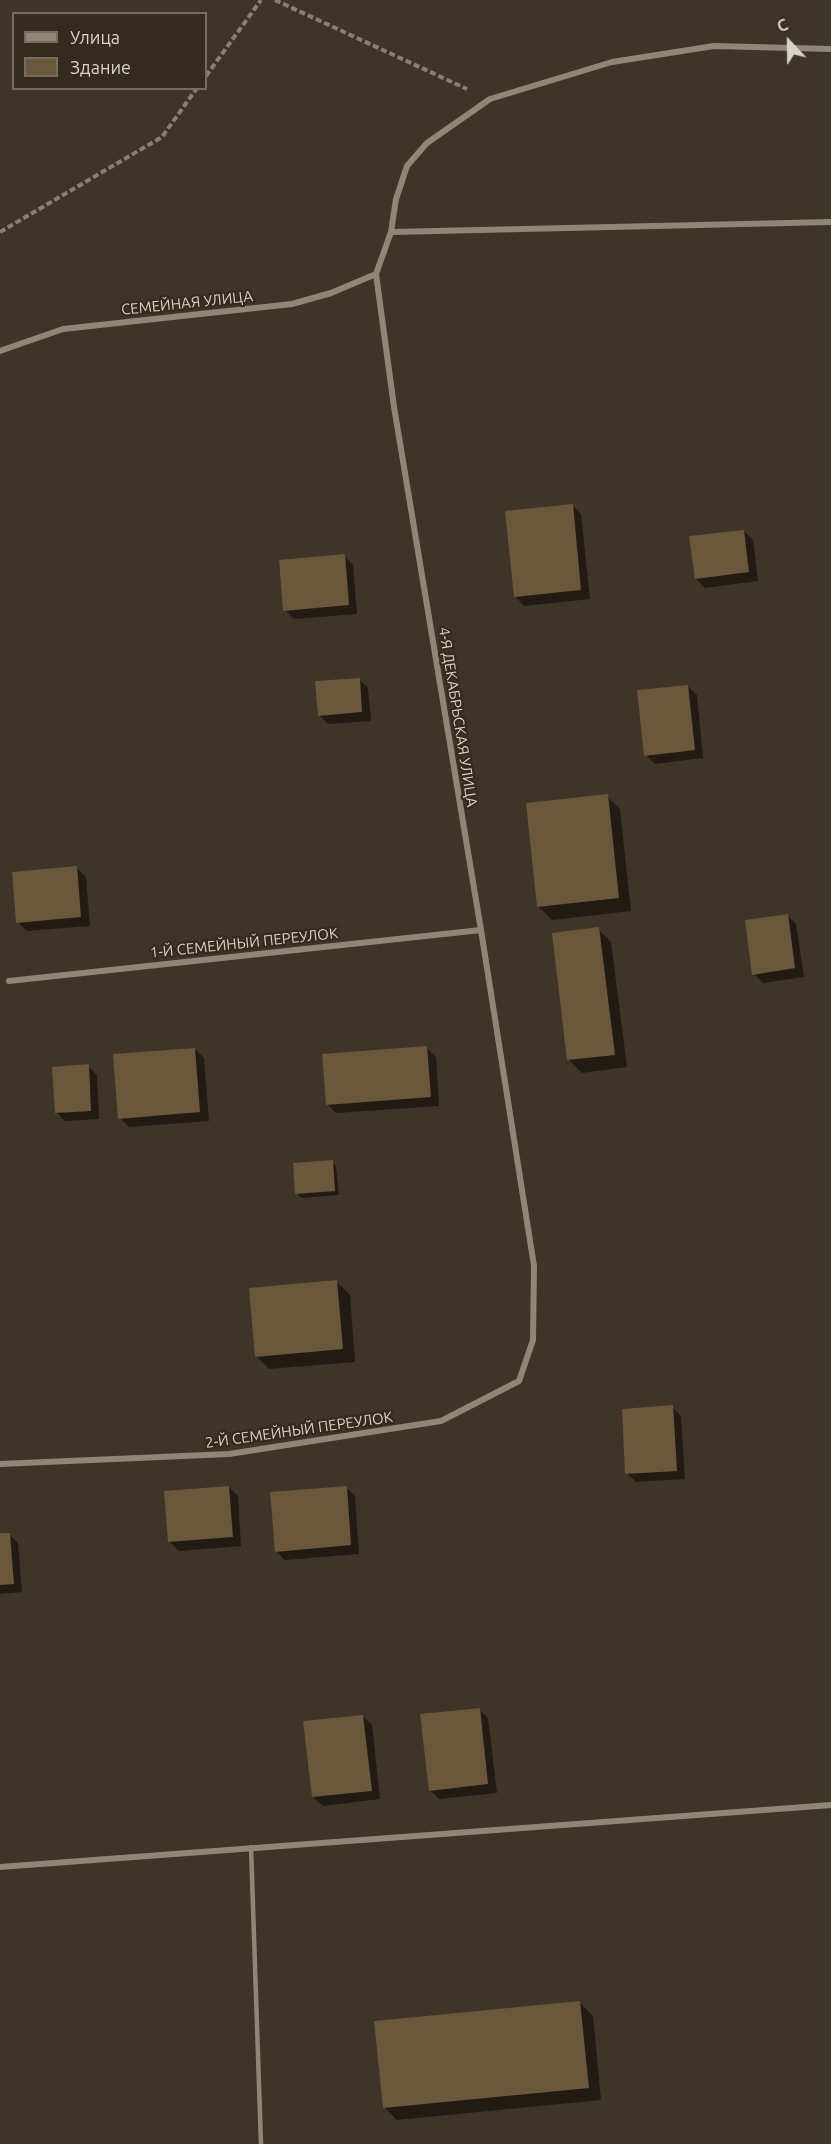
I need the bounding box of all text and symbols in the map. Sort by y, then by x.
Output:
legend [12,12,207,90]
north arrow [759,12,819,72]
text: С [774,15,790,36]
text: Улица [70,27,120,47]
text: Здание [70,57,131,77]
street label: СЕМЕЙНАЯ УЛИЦА [120,287,254,319]
street label: 4-Я ДЕКАБРЬСКАЯ УЛИЦА [435,626,481,808]
street label: 1-Й СЕМЕЙНЫЙ ПЕРЕУЛОК [149,924,339,962]
street label: 2-Й СЕМЕЙНЫЙ ПЕРЕУЛОК [204,1408,394,1452]

